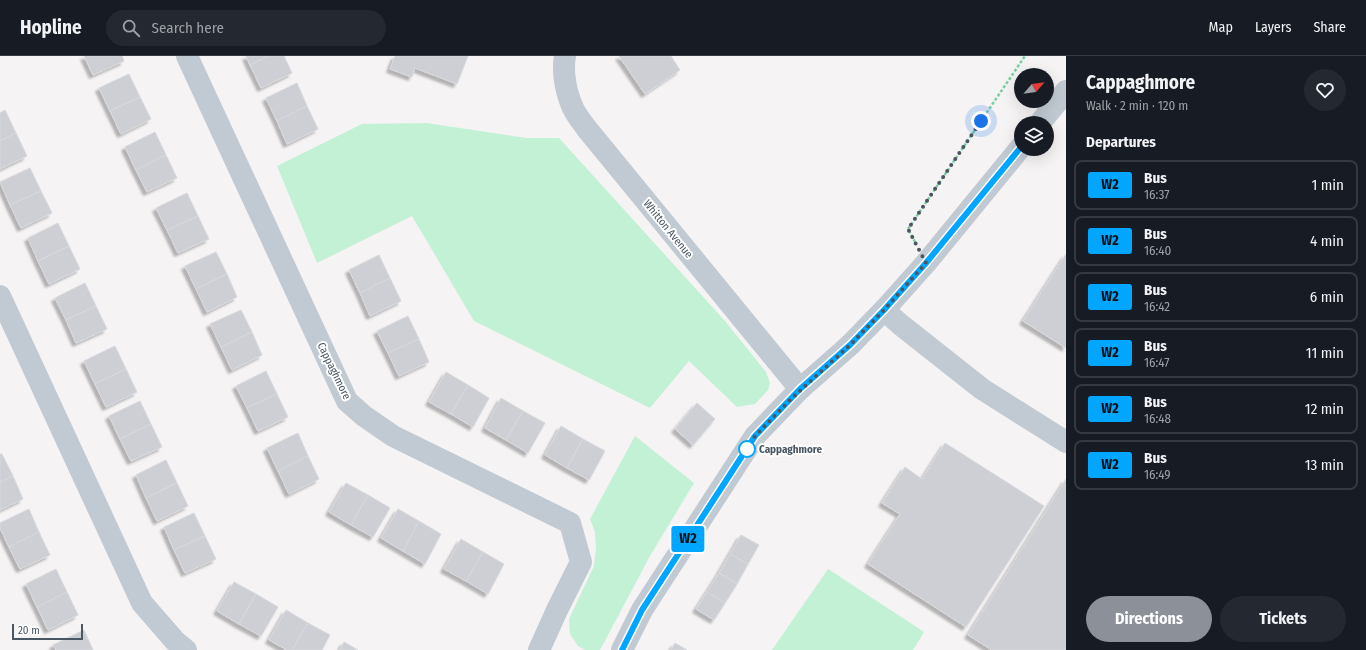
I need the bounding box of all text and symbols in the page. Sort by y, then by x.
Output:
search box [106,10,386,46]
text: Hopline [20,16,82,39]
icon: search [120,17,142,39]
text: Search here [152,19,224,37]
text: Map [1209,19,1233,36]
text: Layers [1255,19,1291,36]
text: Share [1313,19,1346,36]
north arrow [1014,68,1054,108]
map controls [1014,68,1054,156]
button: heart [1304,69,1346,111]
text: Cappaghmore [1086,71,1195,94]
text: Walk · 2 min · 120 m [1086,98,1188,113]
your location [971,111,991,131]
button: layers [1014,116,1054,156]
text: Departures [1086,133,1156,151]
text: Bus [1144,169,1167,187]
text: W2 [1101,176,1119,193]
text: 1 min [1311,176,1344,194]
text: 16:37 [1144,187,1169,202]
street label: Whitton Avenue [641,197,695,261]
text: Bus [1144,225,1167,243]
text: W2 [1101,232,1119,249]
text: 4 min [1310,232,1344,250]
text: 16:40 [1144,243,1171,258]
text: Bus [1144,281,1167,299]
text: W2 [1101,288,1119,305]
text: 6 min [1310,288,1344,306]
text: 16:42 [1144,299,1170,314]
text: Bus [1144,337,1167,355]
street label: Cappaghmore [315,340,353,402]
text: W2 [1101,344,1119,361]
text: 11 min [1306,344,1344,362]
text: 16:47 [1144,355,1170,370]
text: Bus [1144,393,1167,411]
text: W2 [1101,400,1119,417]
text: 12 min [1305,400,1344,418]
text: 16:48 [1144,411,1171,426]
marker: Cappaghmore [738,440,756,458]
place label: Cappaghmore [759,443,823,456]
text: Bus [1144,449,1167,467]
text: W2 [1101,456,1119,473]
text: 13 min [1305,456,1344,474]
text: 16:49 [1144,467,1171,482]
line badge: W2 [670,526,706,552]
text: W2 [679,530,697,547]
button: Directions [1086,596,1212,642]
button: Tickets [1220,596,1346,642]
scale bar [12,622,83,641]
text: 20 m [18,624,40,637]

